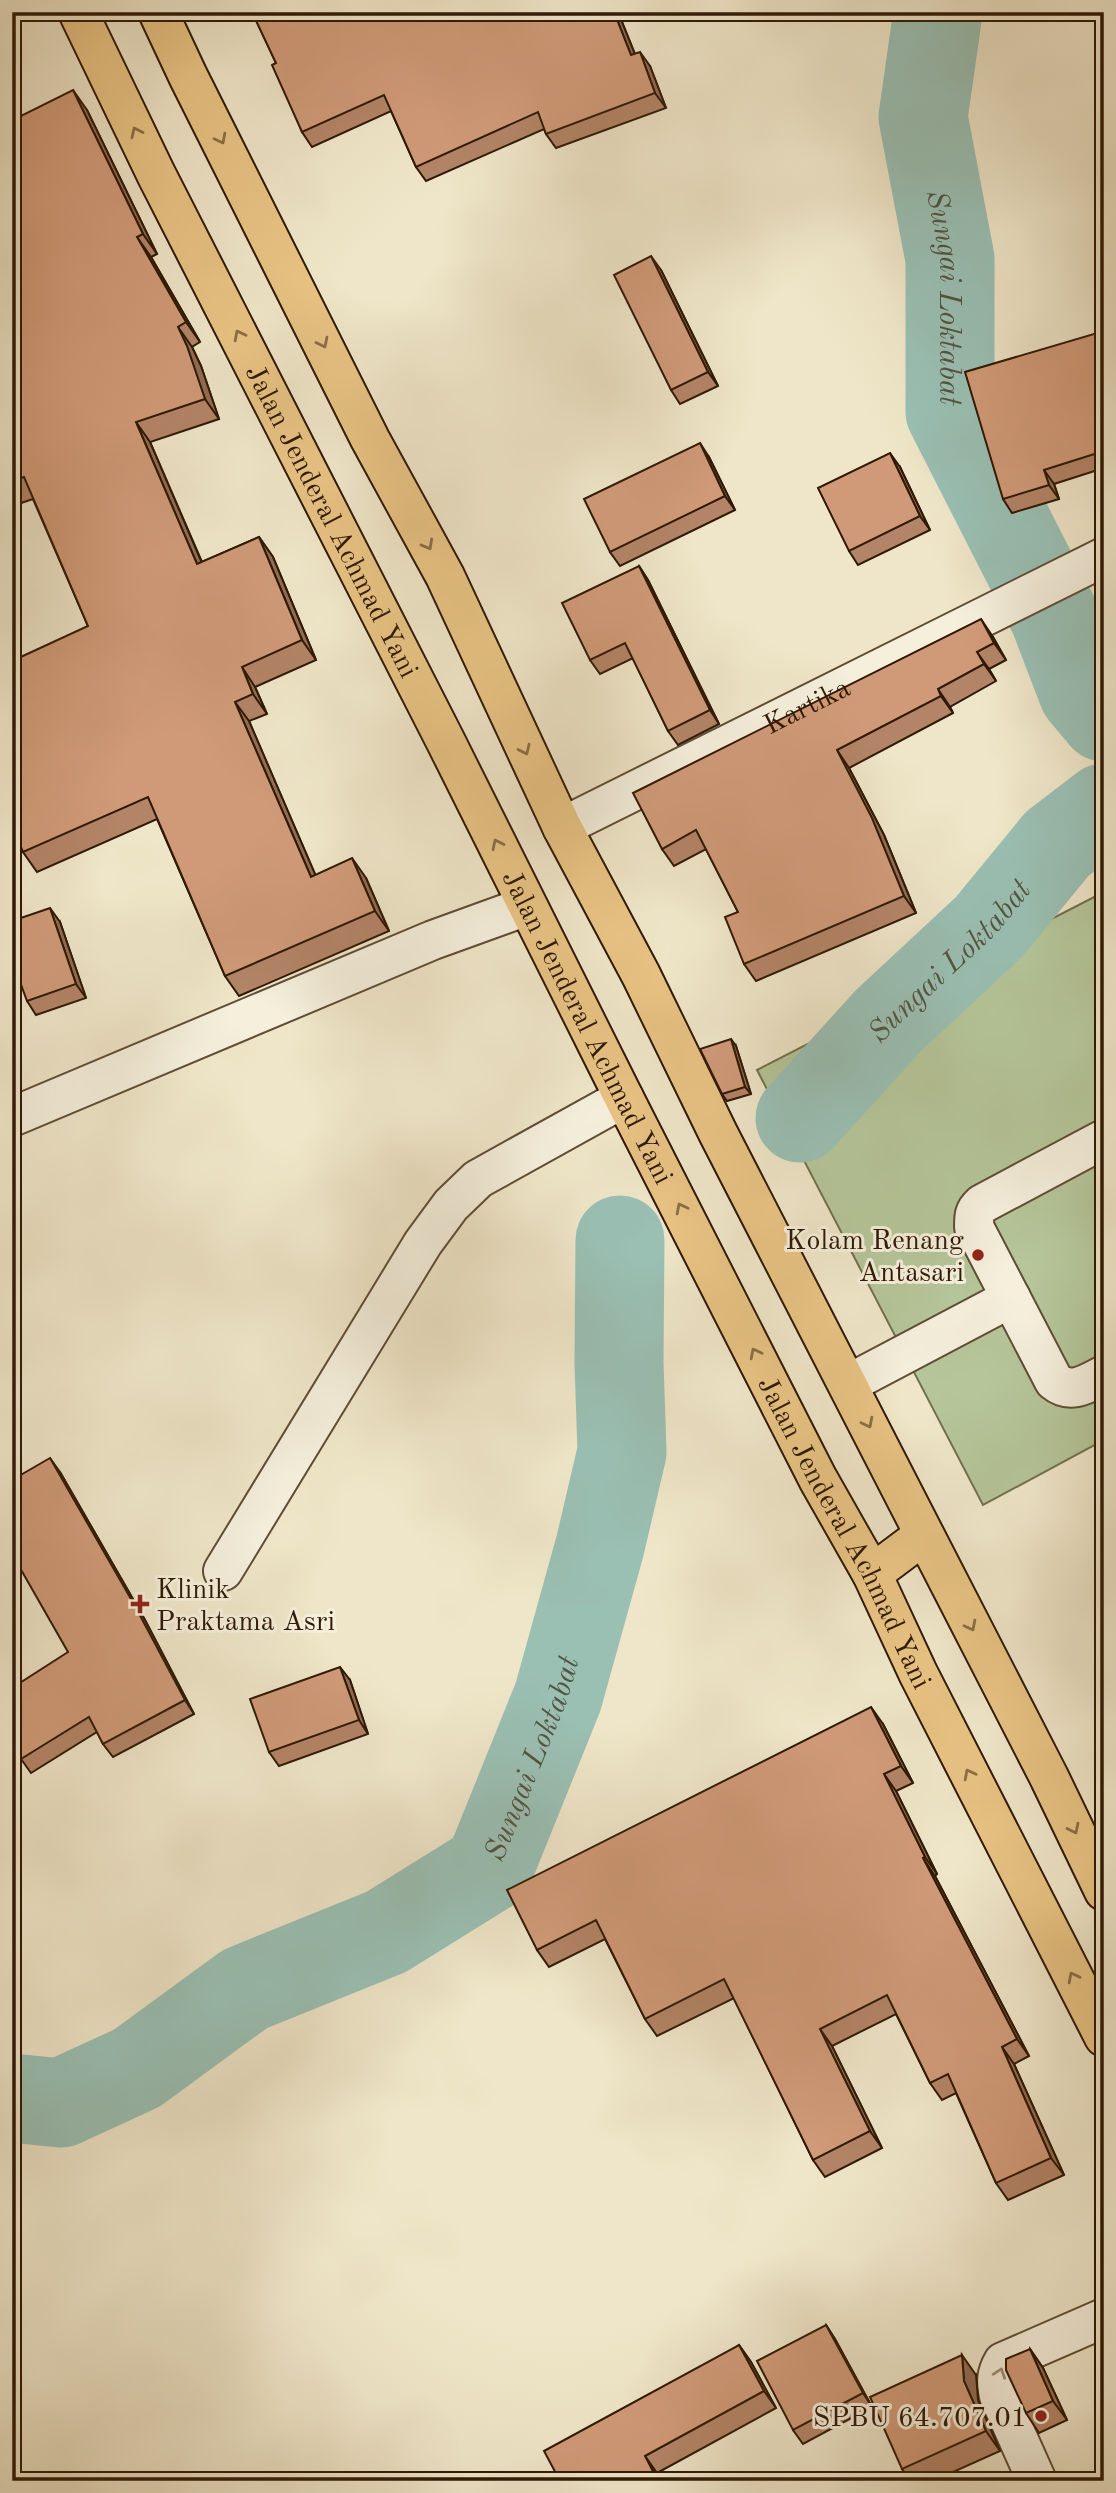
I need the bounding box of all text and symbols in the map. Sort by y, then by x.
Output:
one-way arrow [130,127,144,139]
one-way arrow [212,132,226,145]
water label: Sungai Loktabat [920,188,963,406]
one-way arrow [233,330,247,342]
one-way arrow [314,336,328,348]
street label: Jalan Jenderal Achmad Yani [239,361,422,683]
one-way arrow [419,537,433,550]
street label: Kartika [760,675,855,741]
one-way arrow [517,743,531,755]
one-way arrow [491,839,505,851]
street label: Jalan Jenderal Achmad Yani [496,867,676,1190]
water label: Sungai Loktabat [863,875,1038,1049]
one-way arrow [675,1203,689,1215]
place label: Kolam Renang Antasari [785,1228,964,1288]
marker: Kolam Renang Antasari [970,1247,986,1263]
one-way arrow [749,1348,763,1360]
street label: Jalan Jenderal Achmad Yani [751,1373,935,1694]
one-way arrow [859,1416,873,1428]
place label: Klinik Praktama Asri [156,1577,335,1637]
marker: Klinik Praktama Asri [130,1594,150,1614]
one-way arrow [963,1619,976,1631]
water label: Sungai Loktabat [481,1653,586,1865]
one-way arrow [964,1769,978,1781]
one-way arrow [1066,1822,1080,1834]
one-way arrow [1067,1971,1081,1984]
one-way arrow [992,2367,1006,2379]
place label: SPBU 64.707.01 [813,2405,1027,2433]
marker: SPBU 64.707.01 [1033,2408,1049,2424]

